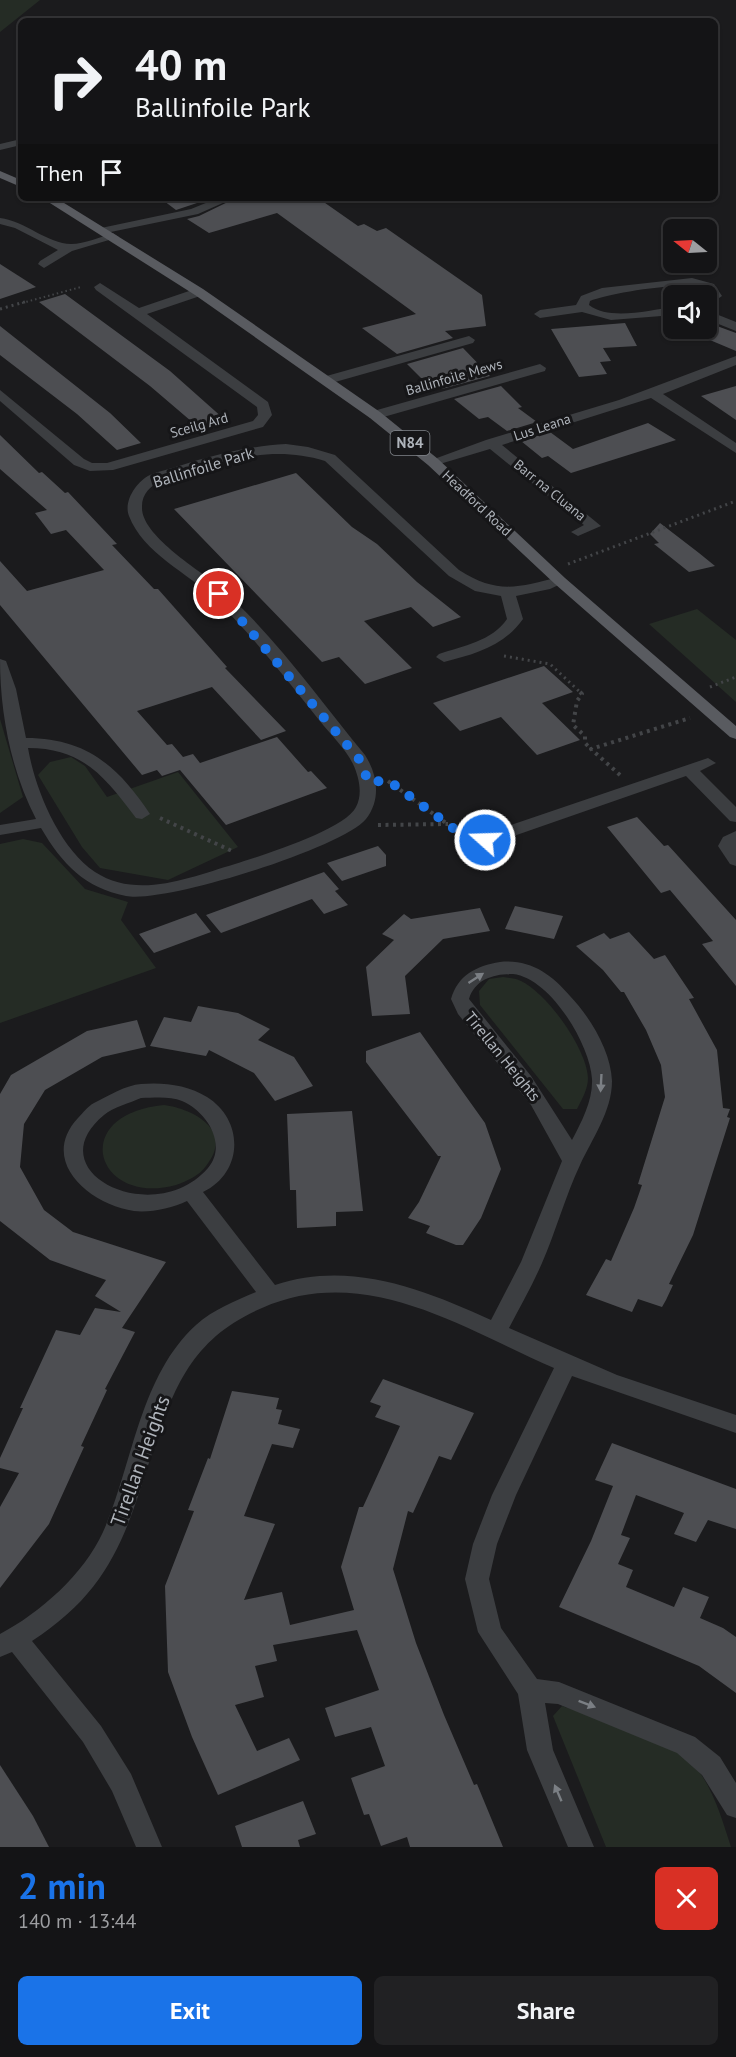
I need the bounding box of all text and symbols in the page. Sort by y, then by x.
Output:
text: 40 m [135,37,227,92]
icon: right [36,42,114,120]
text: Ballinfoile Park [135,90,310,124]
icon: arrive [95,156,128,189]
text: Then [36,159,83,187]
north arrow [663,219,717,273]
map controls [663,219,717,339]
button: sound [663,285,717,339]
street label: Ballinfoile Mews [404,355,504,399]
street label: Sceilg Ard [168,408,230,442]
street label: Lus Leana [511,409,573,445]
road number: N84 [390,431,430,455]
street label: Ballinfoile Park [150,442,256,492]
street label: Barr na Cluana [510,455,590,525]
street label: Headford Road [439,466,515,540]
pin [193,568,244,619]
icon: arrive [202,577,235,610]
position arrow [453,808,517,872]
one-way arrow [467,972,484,983]
street label: Tirellan Heights [461,1007,545,1105]
one-way arrow [596,1074,605,1093]
street label: Tirellan Heights [104,1392,176,1530]
one-way arrow [578,1699,596,1709]
one-way arrow [553,1784,562,1802]
text: 2 min [18,1862,106,1909]
button: close [655,1867,718,1930]
text: 140 m · 13:44 [18,1908,136,1934]
button: Exit [18,1976,362,2045]
button: Share [374,1976,718,2045]

